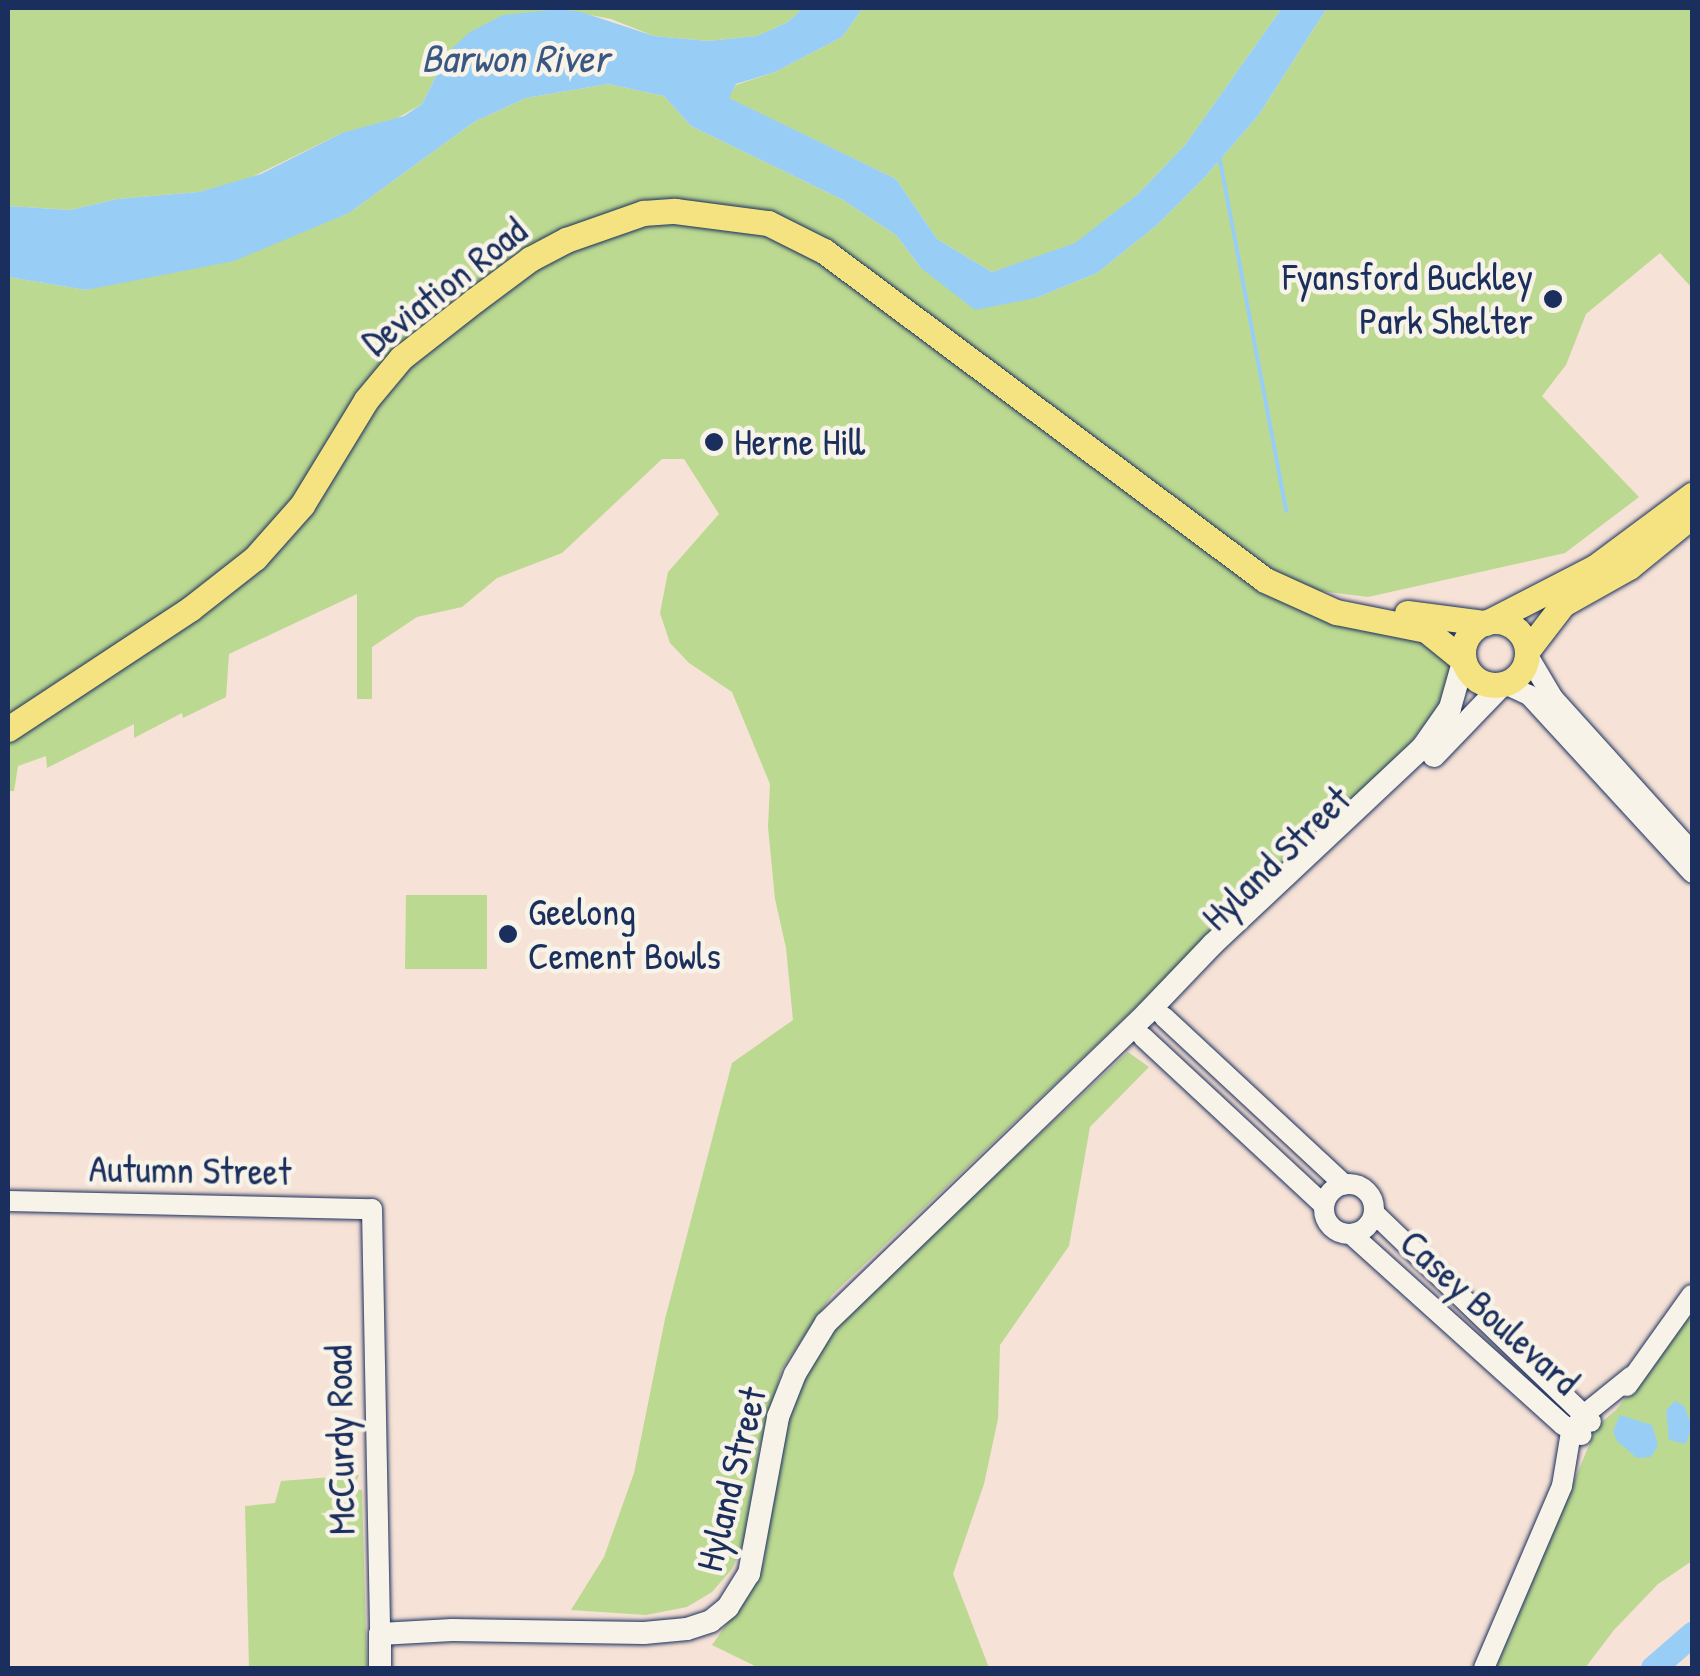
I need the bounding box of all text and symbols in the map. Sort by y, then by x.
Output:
water label: Barwon River [421,33,609,81]
street label: Deviation Road [352,207,536,365]
place label: Fyansford Buckley Park Shelter [1283,254,1533,343]
marker: Fyansford Buckley Park Shelter [1542,288,1564,310]
place label: Herne Hill [734,419,865,465]
marker: Herne Hill [703,431,725,453]
street label: Hyland Street [1193,776,1359,940]
place label: Geelong Cement Bowls [528,889,721,978]
marker: Geelong Cement Bowls [497,923,519,945]
street label: Autumn Street [88,1145,292,1195]
street label: Casey Boulevard [1391,1220,1589,1404]
street label: McCurdy Road [316,1345,364,1535]
street label: Hyland Street [686,1382,776,1576]

